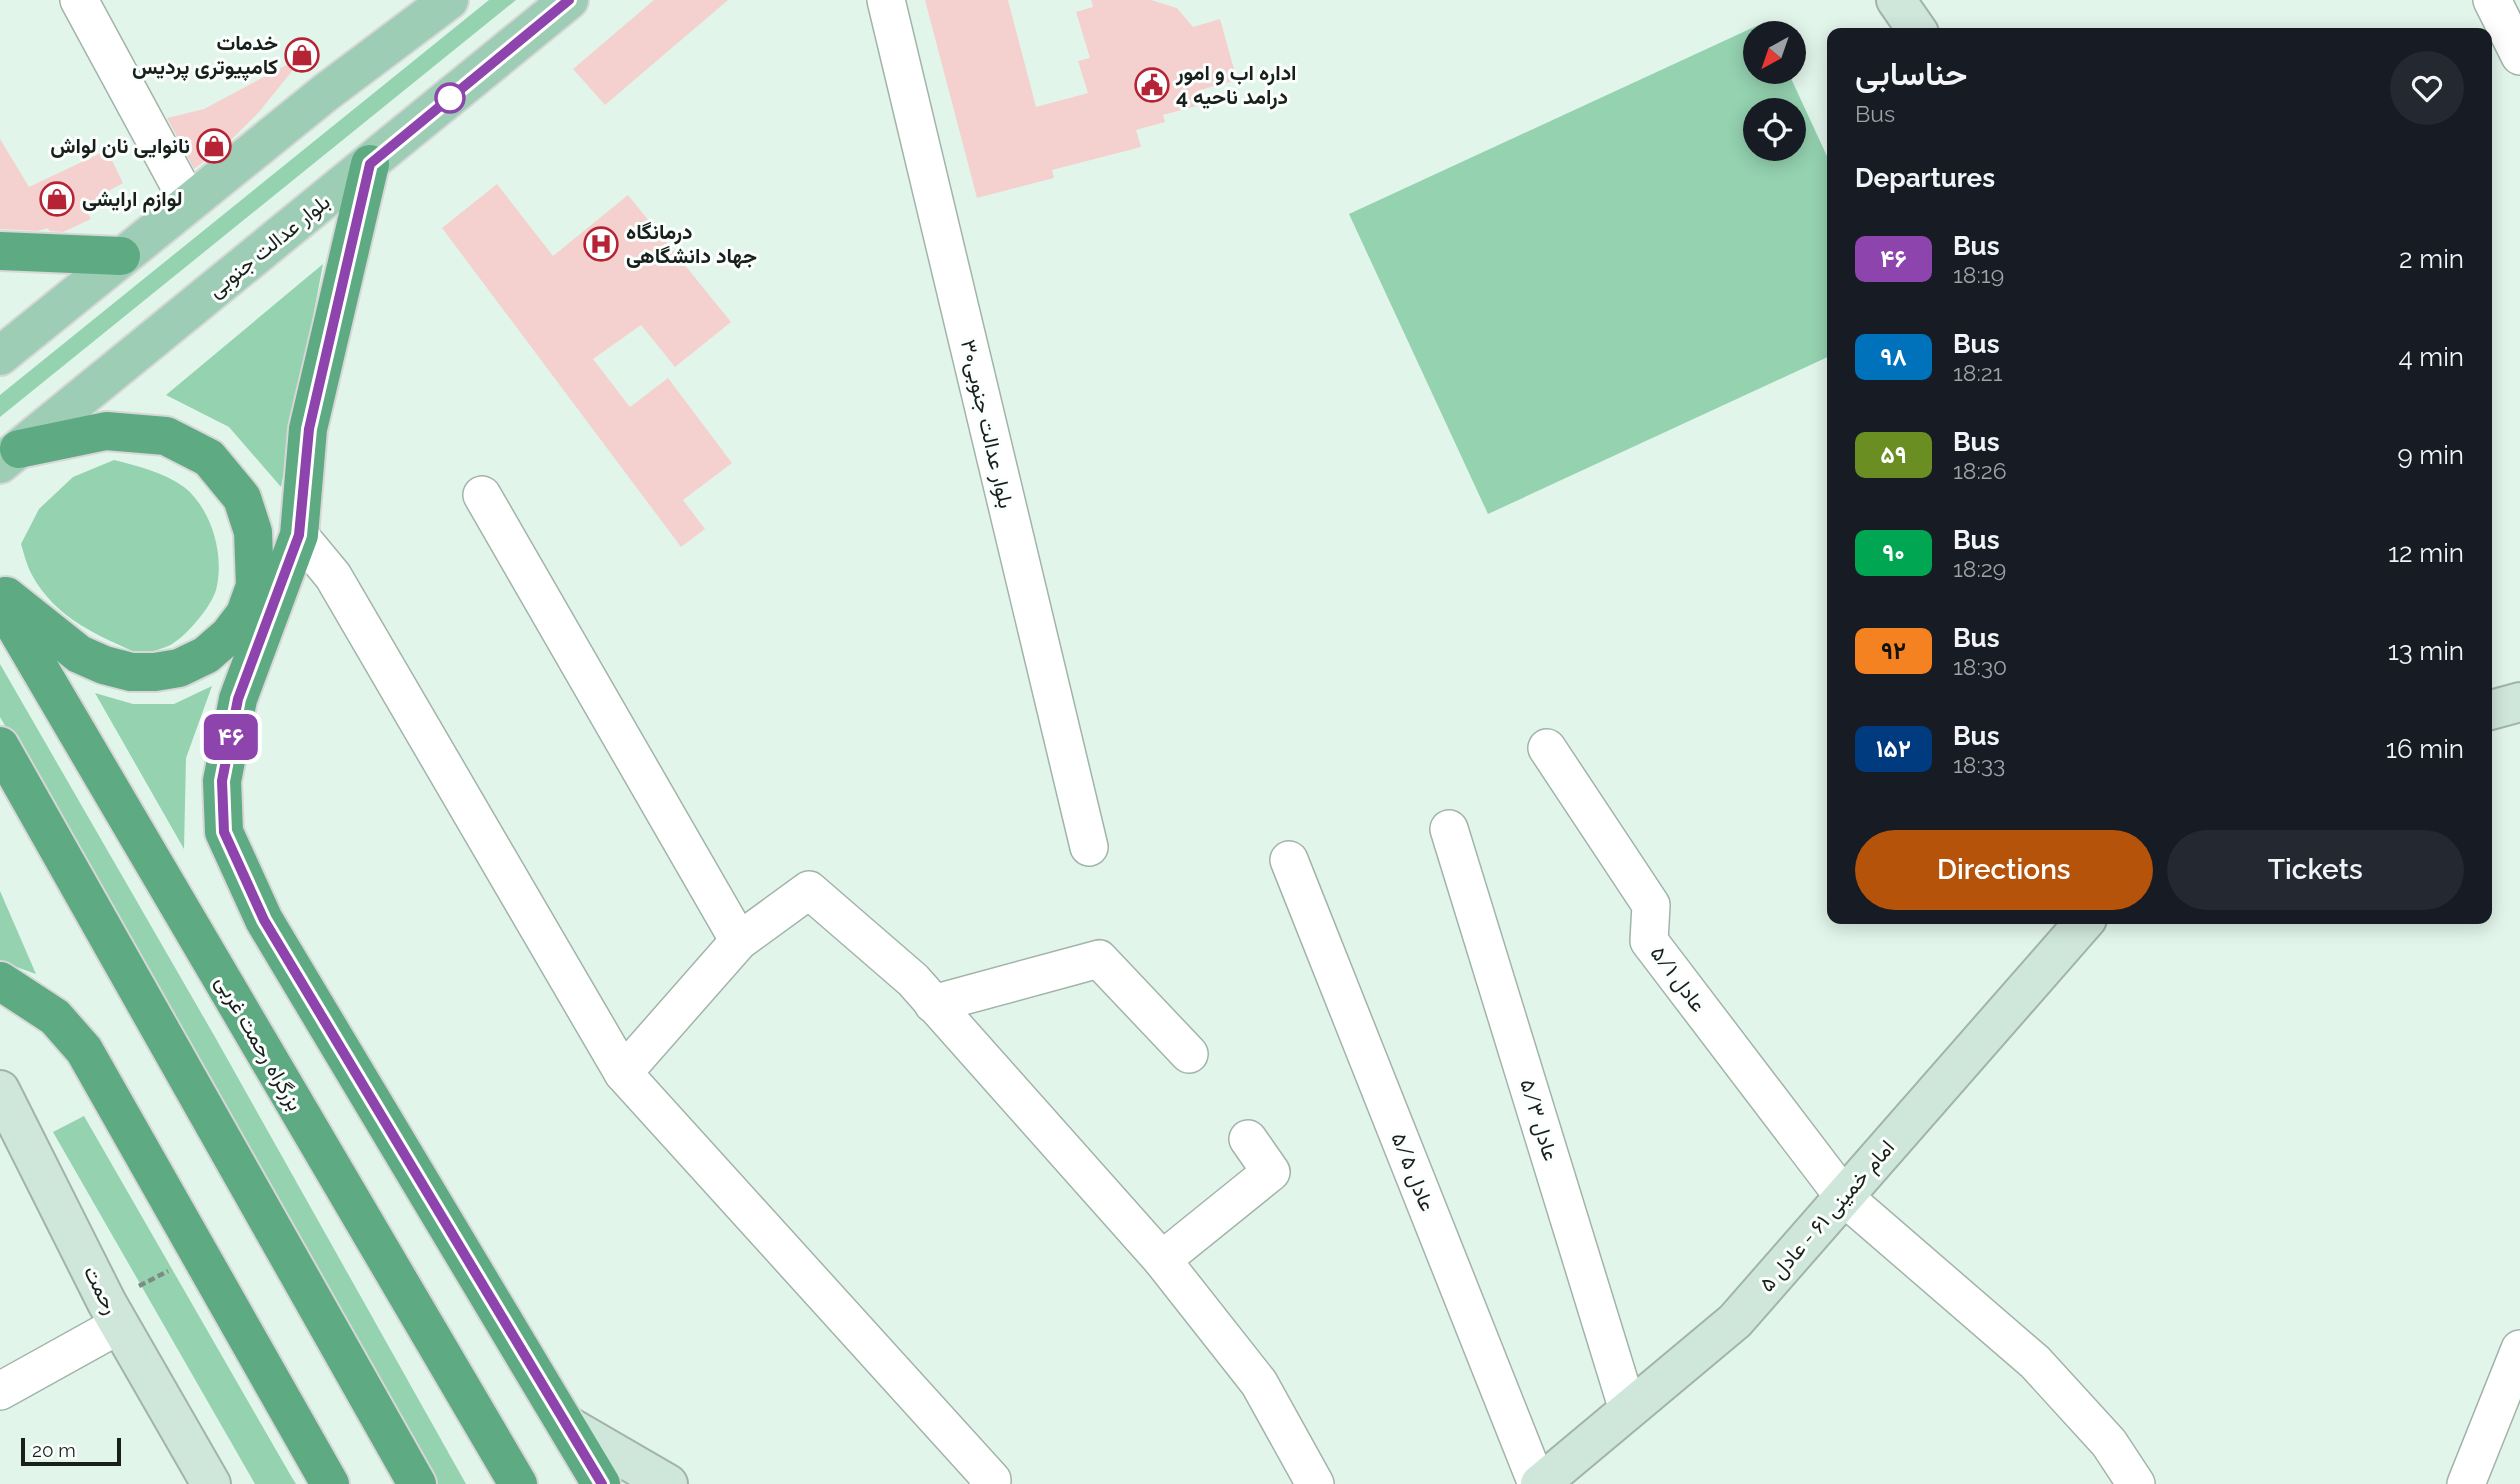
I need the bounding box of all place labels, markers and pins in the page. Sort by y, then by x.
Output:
place label: خدمات کامپیوتری پردیس [132,30,278,81]
shop icon: خدمات کامپیوتری پردیس [283,36,321,74]
place label: اداره اب و امور درامد ناحیه 4 [1175,60,1297,110]
public building icon: اداره اب و امور درامد ناحیه 4 [1133,66,1171,104]
unlabelled marker [435,83,465,113]
shop icon: نانوایی نان لواش [195,127,233,165]
place label: نانوایی نان لواش [50,133,190,159]
shop icon: لوازم ارایشی [38,180,76,218]
place label: لوازم ارایشی [82,186,183,213]
place label: درمانگاه جهاد دانشگاهی [626,219,757,269]
hospital icon: درمانگاه جهاد دانشگاهی [582,225,620,263]

